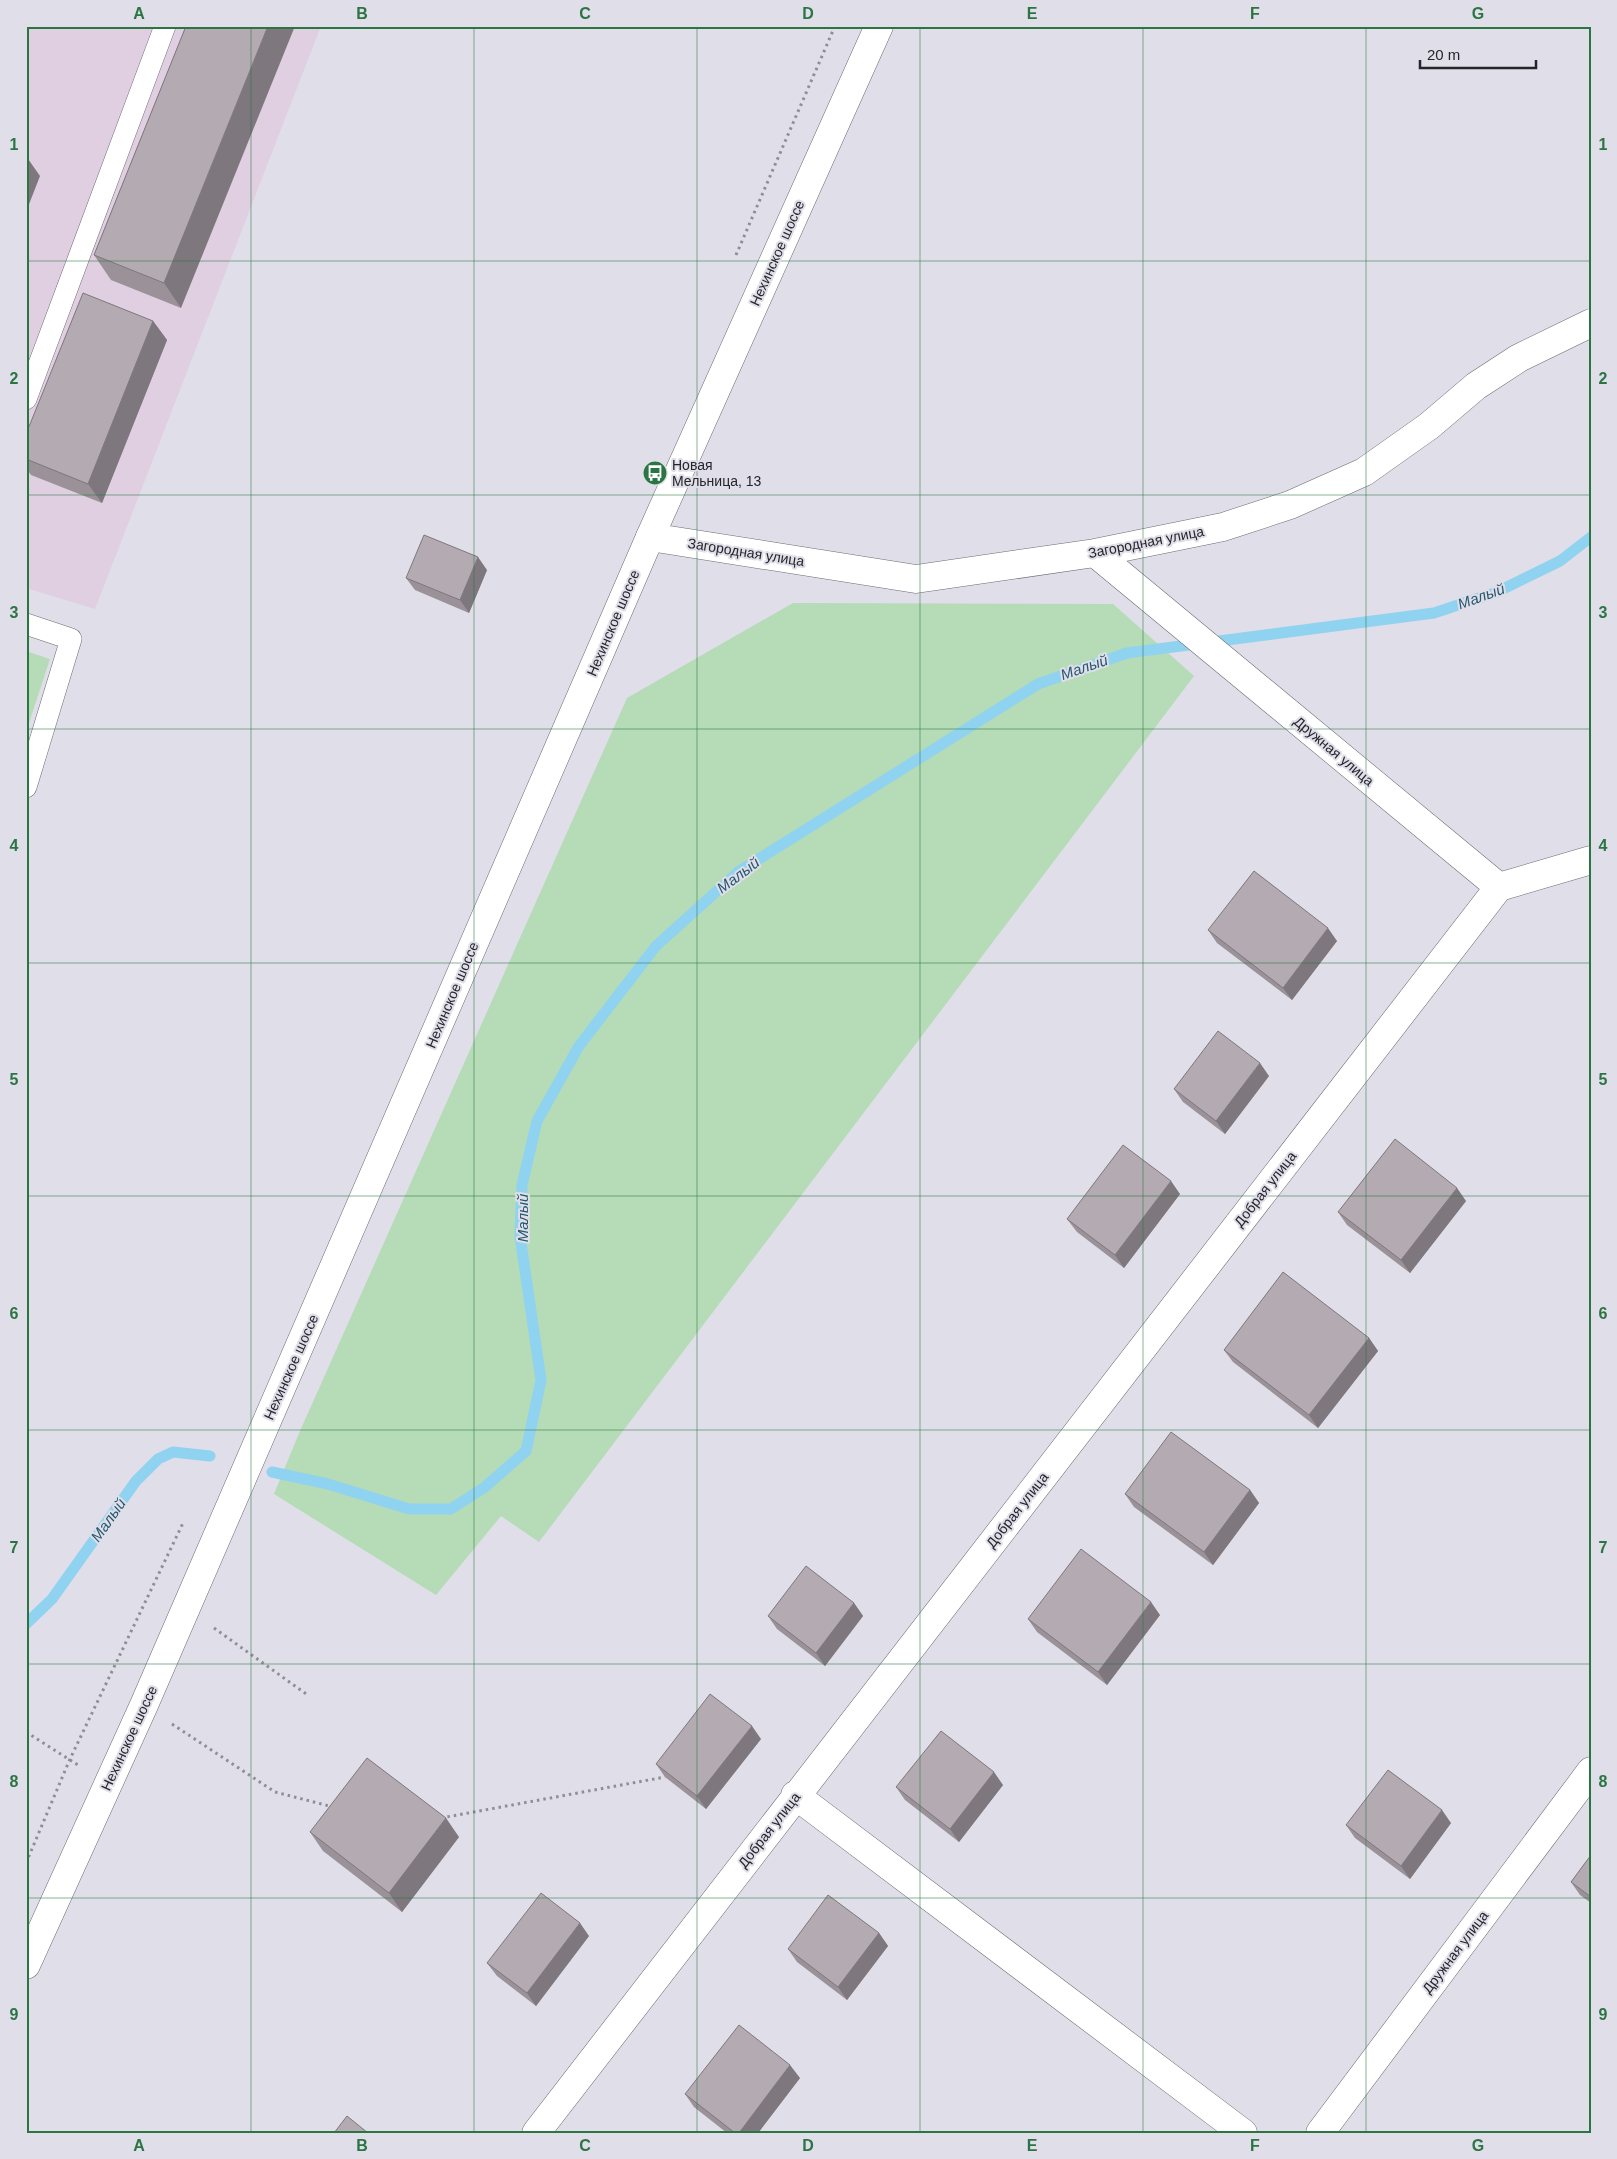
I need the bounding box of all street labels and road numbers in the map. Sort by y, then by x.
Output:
street label: Нехинское шоссе [747,198,808,308]
street label: Загородная улица [1087,523,1206,561]
street label: Загородная улица [687,535,806,569]
street label: Нехинское шоссе [583,567,643,678]
street label: Дружная улица [1291,713,1377,789]
street label: Нехинское шоссе [422,939,482,1050]
street label: Добрая улица [1231,1148,1299,1230]
street label: Нехинское шоссе [261,1312,322,1422]
street label: Добрая улица [983,1469,1051,1551]
street label: Нехинское шоссе [98,1683,160,1793]
street label: Добрая улица [735,1789,803,1871]
street label: Дружная улица [1419,1907,1491,1996]

